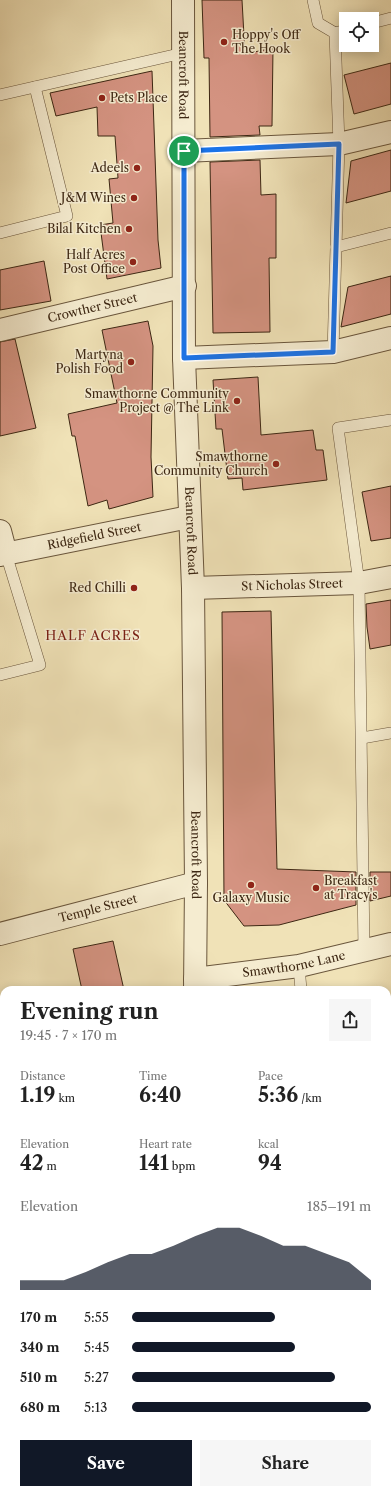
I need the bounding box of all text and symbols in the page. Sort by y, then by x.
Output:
map controls [339,12,379,52]
button: locate [339,12,379,52]
place label: Hoppy's Off The Hook [232,27,301,56]
street label: Beancroft Road [176,31,191,120]
marker: Hoppy's Off The Hook [219,37,229,47]
place label: Pets Place [110,90,168,105]
marker: Pets Place [97,93,107,103]
pin [167,134,201,168]
icon: arrive [173,140,195,162]
place label: Adeels [90,160,129,175]
marker: Adeels [132,163,142,173]
place label: J&M Wines [59,190,126,205]
marker: J&M Wines [129,193,139,203]
place label: Bilal Kitchen [47,221,121,236]
marker: Bilal Kitchen [124,224,134,234]
place label: Half Acres Post Office [63,247,125,276]
marker: Half Acres Post Office [128,257,138,267]
street label: Crowther Street [46,289,139,325]
place label: Martyna Polish Food [56,347,124,376]
marker: Martyna Polish Food [126,357,136,367]
place label: Smawthorne Community Project @ The Link [85,386,230,415]
marker: Smawthorne Community Project @ The Link [232,396,242,406]
place label: Smawthorne Community Church [154,449,268,478]
marker: Smawthorne Community Church [271,459,281,469]
street label: Beancroft Road [182,486,201,576]
street label: Ridgefield Street [46,519,143,552]
street label: St Nicholas Street [241,575,344,594]
place label: Red Chilli [69,580,126,595]
marker: Red Chilli [129,583,139,593]
district label: HALF ACRES [45,627,141,643]
street label: Beancroft Road [188,810,204,900]
place label: Breakfast at Tracy's [324,873,378,902]
marker: Galaxy Music [246,880,256,890]
marker: Breakfast at Tracy's [311,883,321,893]
street label: Temple Street [57,890,139,926]
place label: Galaxy Music [213,890,289,905]
street label: Smawthorne Lane [241,947,347,980]
text: Evening run [20,998,159,1025]
button: share [329,999,371,1041]
text: 19:45 · 7 × 170 m [20,1027,117,1043]
text: Distance [20,1069,66,1083]
text: Time [139,1069,167,1083]
text: Pace [258,1069,283,1083]
text: 1.19 [20,1083,55,1107]
text: 6:40 [139,1083,181,1107]
text: 5:36 [258,1083,298,1107]
text: km [55,1091,75,1105]
text: /km [298,1091,322,1105]
text: Elevation [20,1137,69,1151]
text: Heart rate [139,1137,192,1151]
text: kcal [258,1137,279,1151]
text: 42 [20,1151,44,1175]
text: 141 [139,1151,169,1175]
text: 94 [258,1151,282,1175]
text: m [44,1159,57,1173]
text: bpm [169,1159,195,1173]
text: Elevation [20,1198,78,1214]
text: 185–191 m [307,1198,371,1214]
text: 170 m [20,1309,57,1325]
text: 5:55 [84,1309,109,1325]
text: 340 m [20,1339,60,1355]
text: 5:45 [84,1339,109,1355]
text: 510 m [20,1369,57,1385]
text: 5:27 [84,1369,109,1385]
text: 680 m [20,1399,60,1415]
text: 5:13 [84,1399,107,1415]
button: Save [20,1440,192,1486]
button: Share [200,1440,371,1486]

